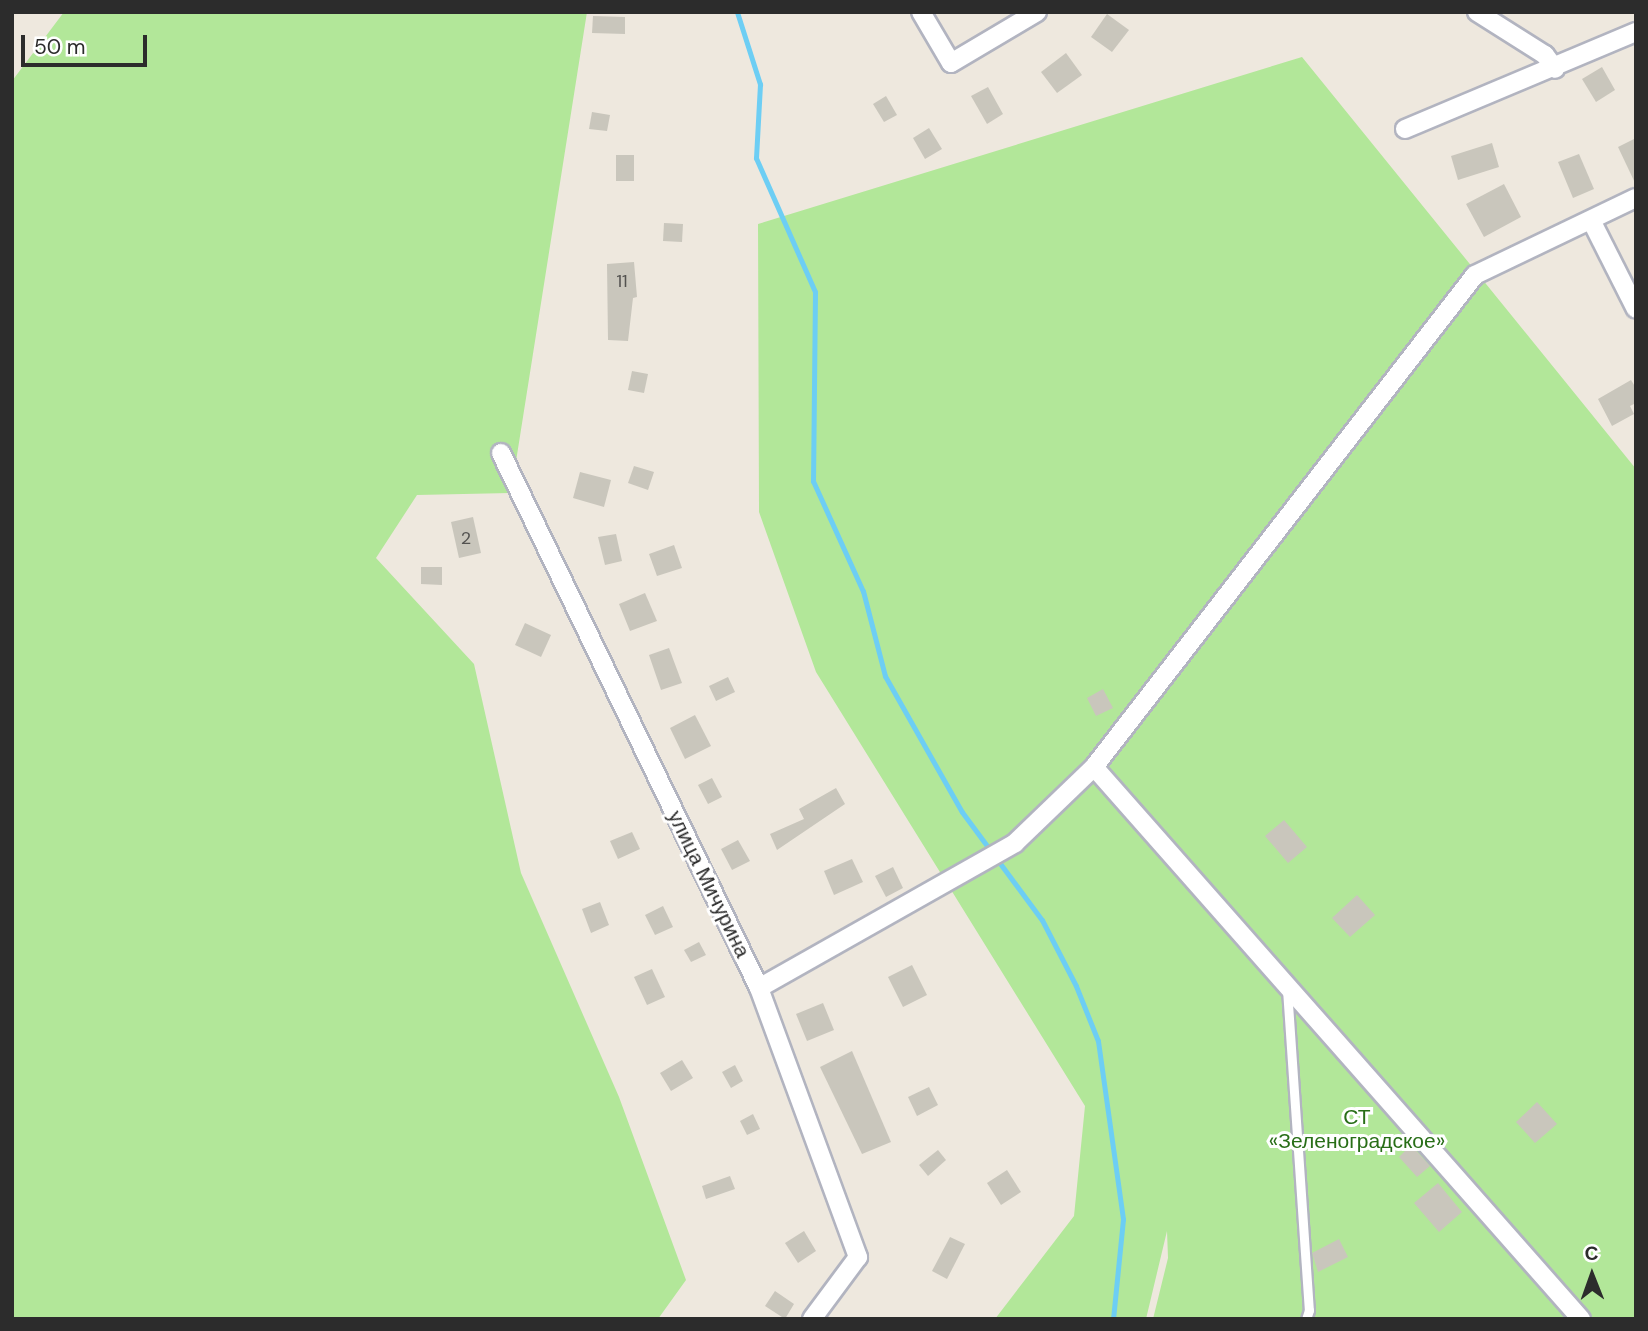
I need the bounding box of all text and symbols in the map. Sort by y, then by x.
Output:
scale bar [24,21,150,65]
text: 50 m [34,33,85,61]
house number: 11 [616,270,628,292]
house number: 2 [461,527,471,549]
street label: улица Мичурина [663,806,755,962]
park label: СТ «Зеленоградское» [1269,1104,1445,1154]
north arrow [1557,1240,1627,1310]
text: С [1585,1241,1599,1266]

